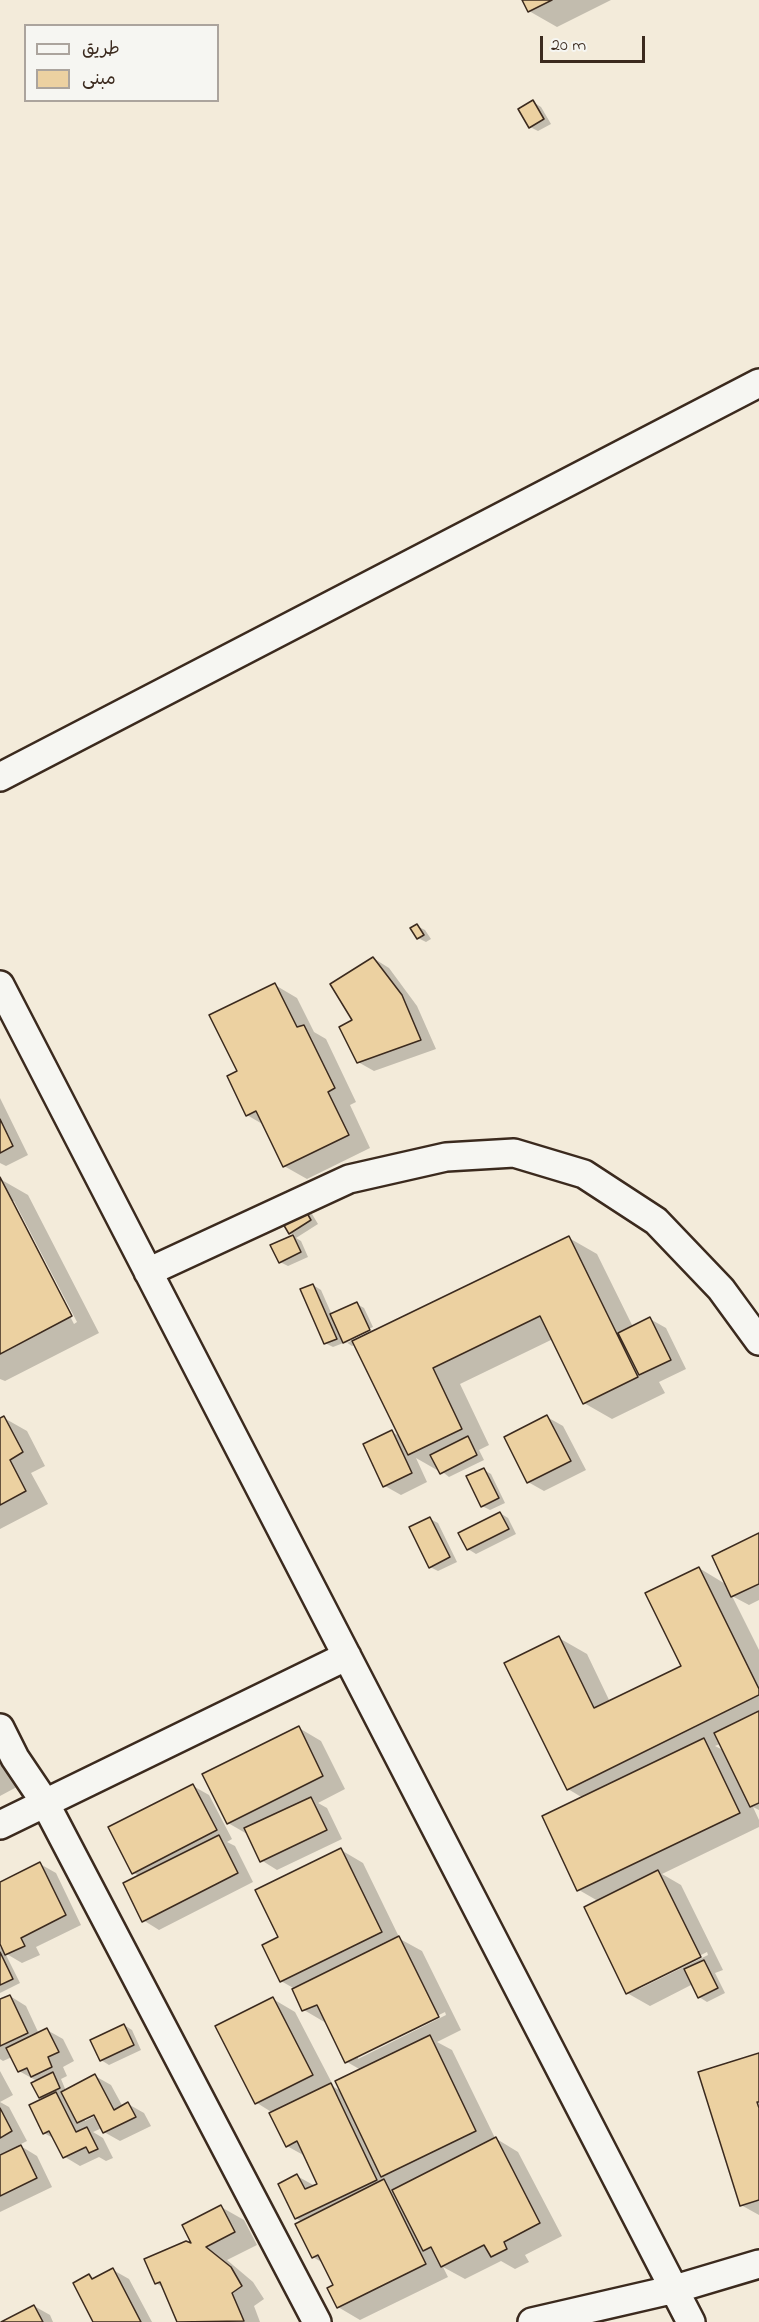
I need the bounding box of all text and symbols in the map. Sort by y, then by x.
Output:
legend [24,24,219,102]
scale bar [543,24,648,62]
text: 20 m [551,33,586,59]
text: طريق [82,37,120,63]
text: مبنى [82,67,116,93]

